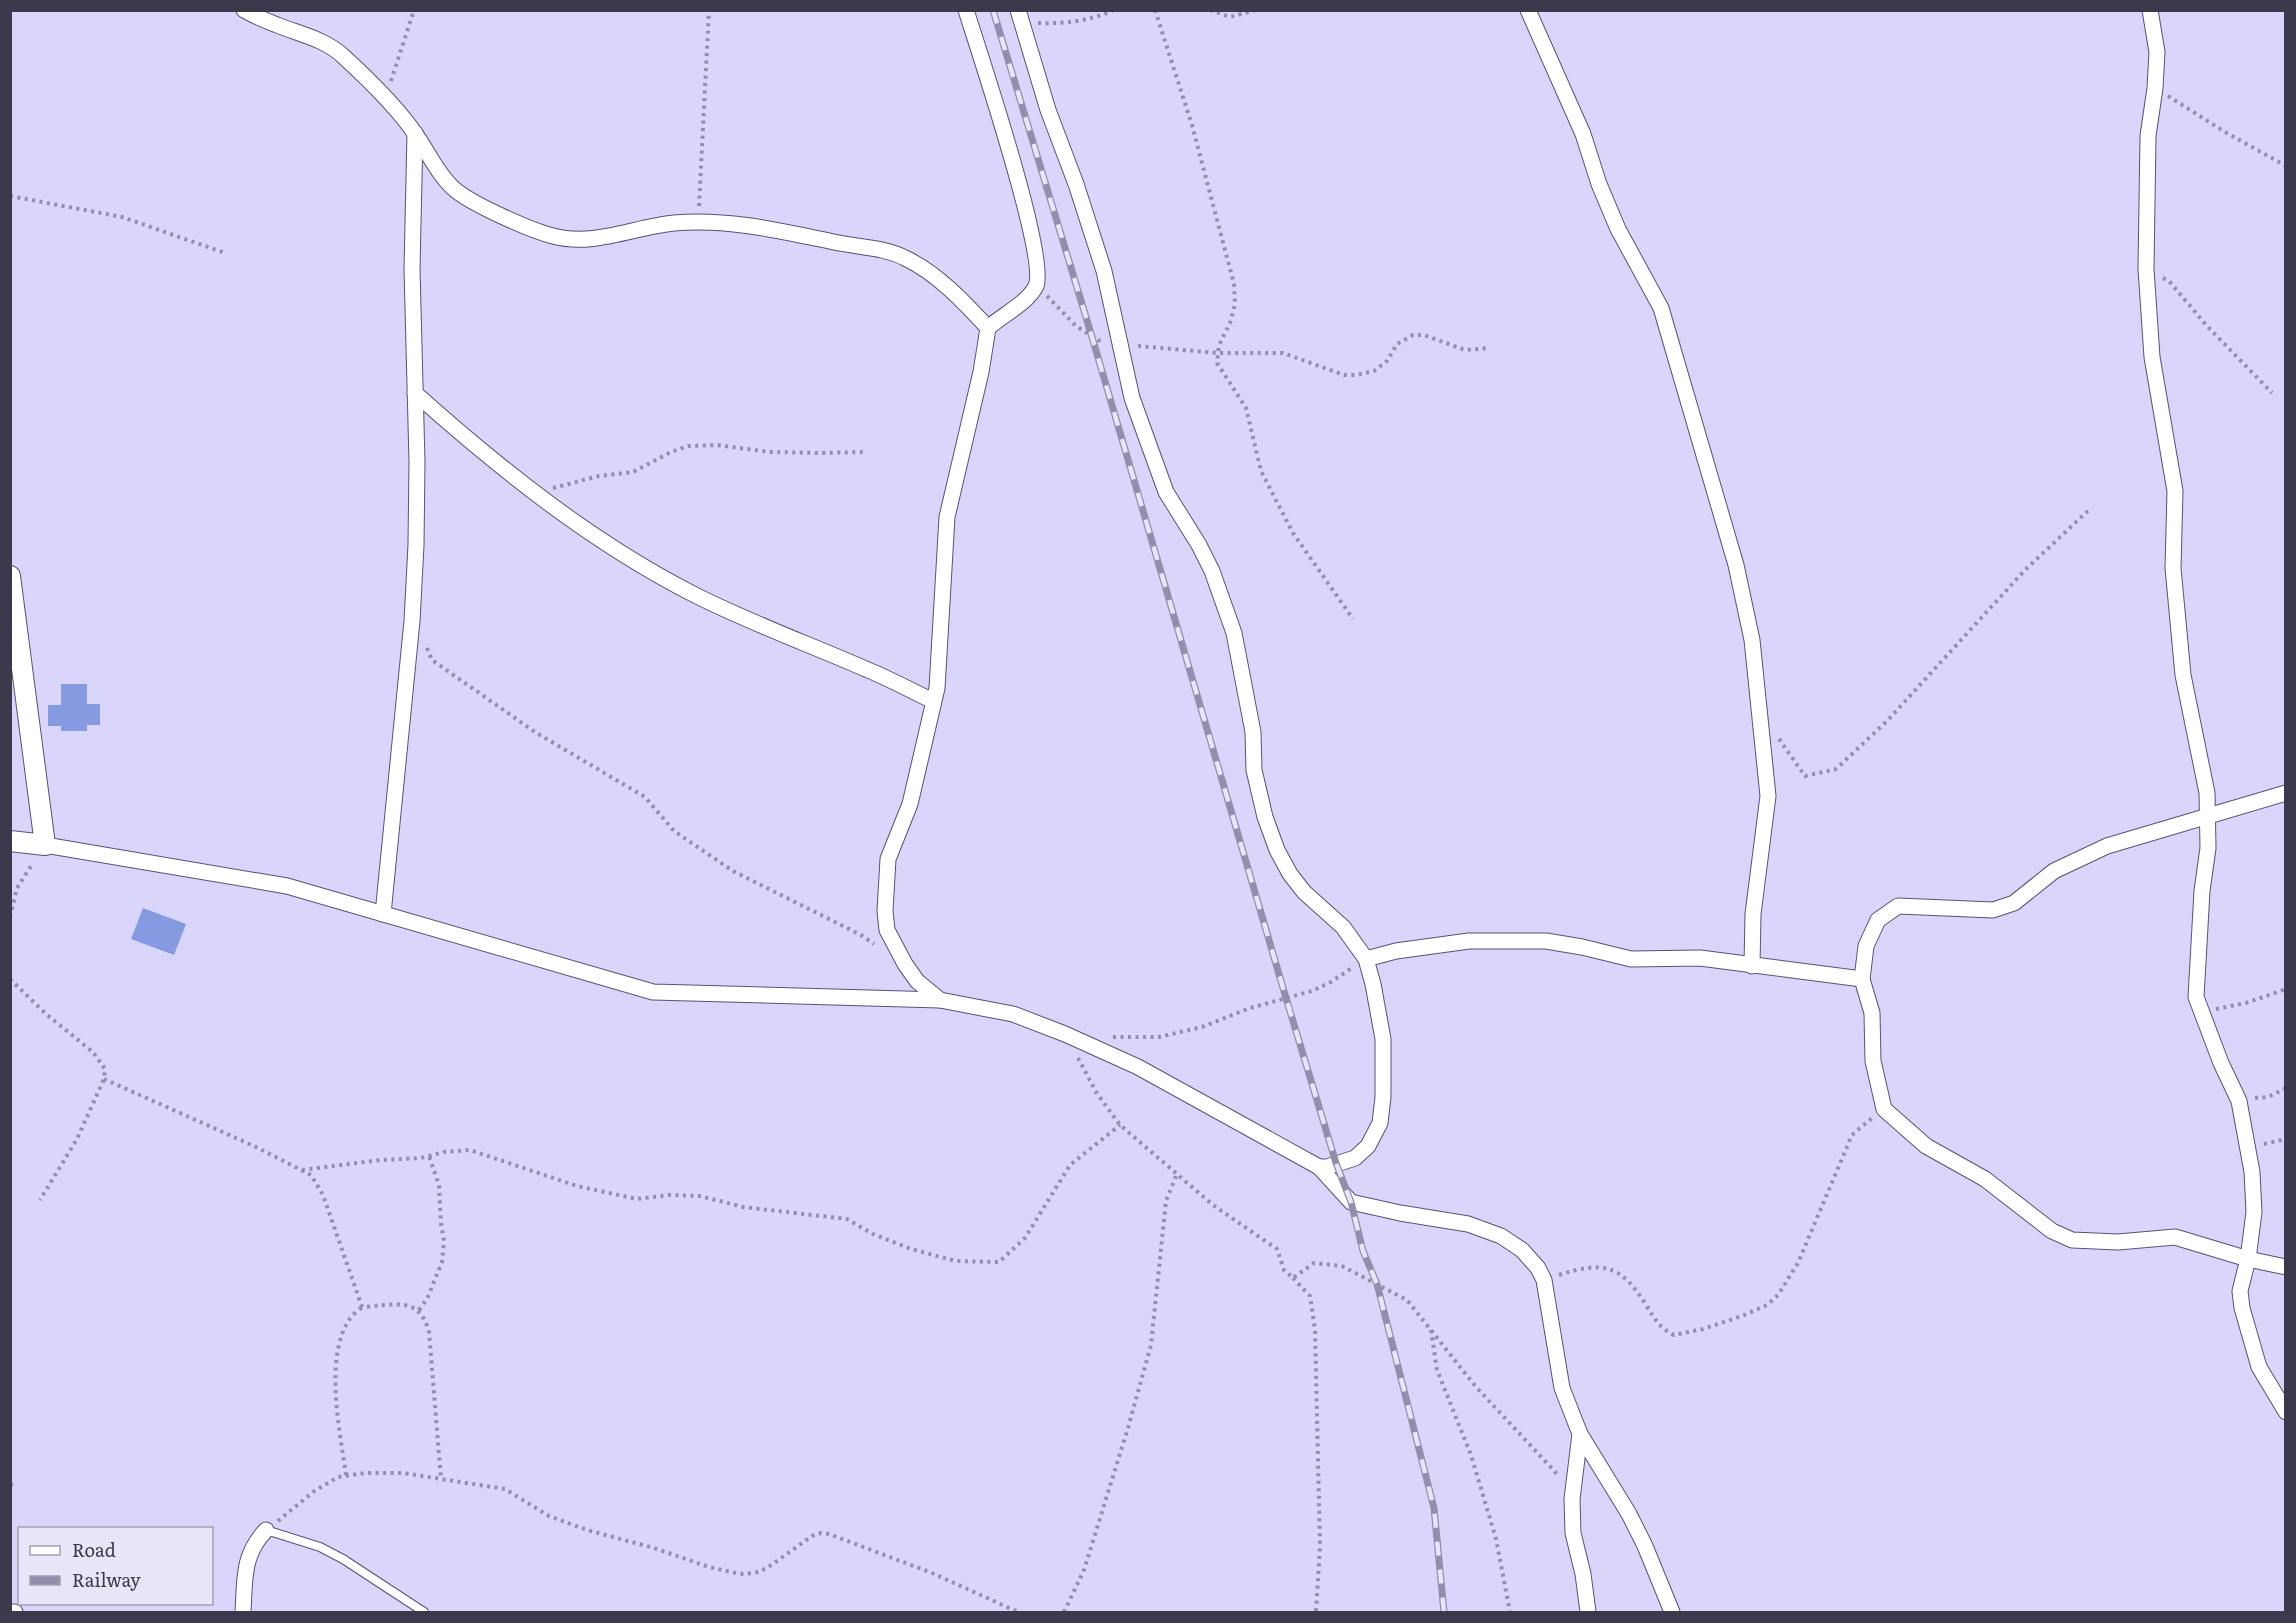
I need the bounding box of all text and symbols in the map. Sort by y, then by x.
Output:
legend [18,1527,213,1605]
text: Road [72,1536,116,1563]
text: Railway [72,1566,141,1593]

